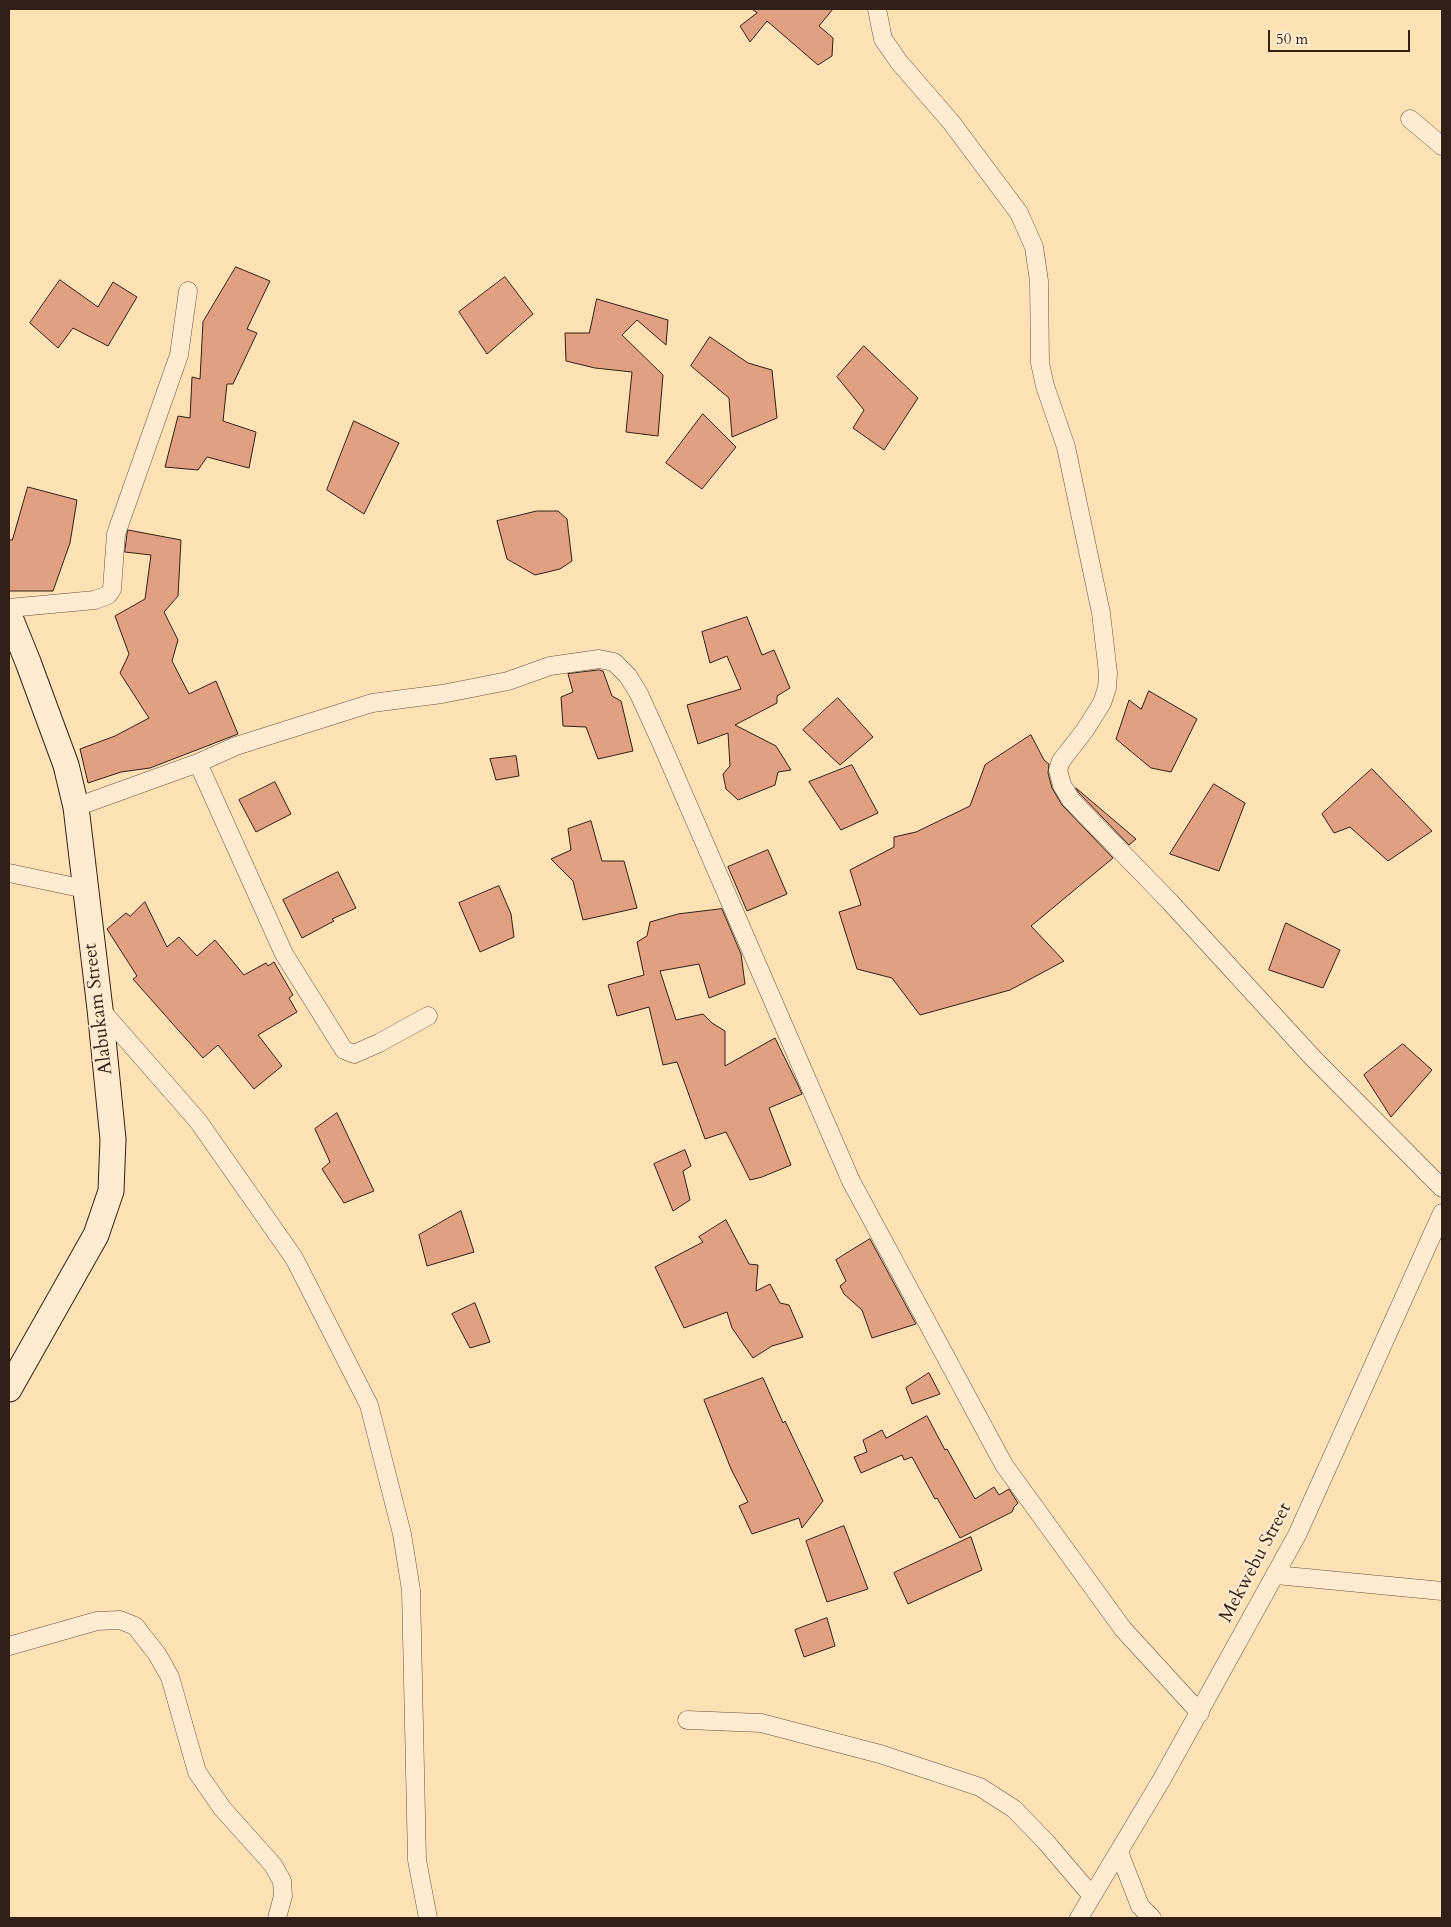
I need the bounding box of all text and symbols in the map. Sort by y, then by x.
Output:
scale bar [1271,20,1414,52]
text: 50 m [1276,29,1308,49]
street label: Alabukam Street [80,942,118,1076]
street label: Mekwebu Street [1215,1499,1297,1627]

